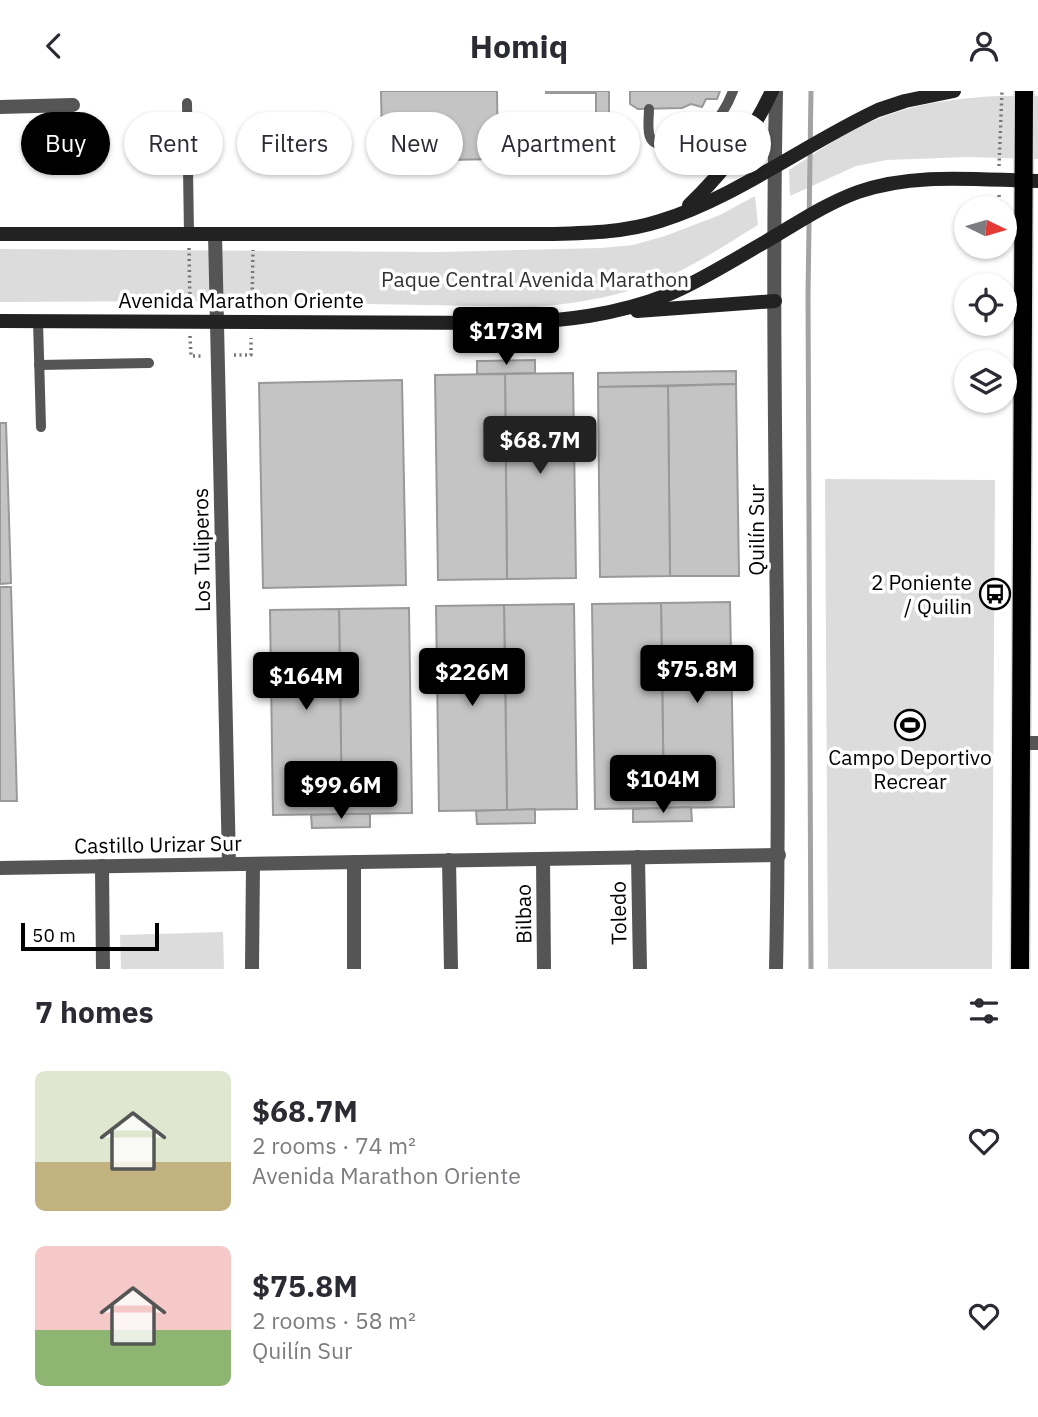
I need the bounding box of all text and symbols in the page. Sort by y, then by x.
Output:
text: Homiq [470,25,568,67]
icon: back [35,27,73,65]
icon: person [965,27,1003,65]
chip: Buy [21,112,110,175]
chip: Rent [124,112,223,175]
chip: Filters [237,112,352,175]
chip: New [366,112,463,175]
chip: Apartment [477,112,640,175]
chip: House [654,112,771,175]
north arrow [954,196,1017,259]
map controls [954,196,1017,413]
park label: Paque Central Avenida Marathon [381,265,689,293]
button: locate [954,273,1017,336]
street label: Avenida Marathon Oriente [118,286,364,314]
pin: $173M [457,307,555,367]
text: $173M [469,315,543,345]
button: layers [954,350,1017,413]
pin: $68.7M [483,417,597,476]
text: $68.7M [499,424,581,454]
street label: Quilín Sur [742,484,770,576]
street label: Los Tuliperos [186,488,216,612]
place label: 2 Poniente / Quilin [871,568,972,620]
bus stop icon: 2 Poniente / Quilin [978,577,1012,611]
pin: $75.8M [640,645,754,705]
pin: $226M [423,649,521,708]
pin: $164M [257,653,355,712]
text: $75.8M [656,653,738,683]
text: $226M [435,656,509,686]
text: $164M [269,660,343,690]
sports icon: Campo Deportivo Recrear [893,708,927,742]
place label: Campo Deportivo Recrear [828,743,992,795]
pin: $104M [614,755,712,815]
pin: $99.6M [284,761,398,821]
text: $104M [626,763,700,793]
text: $99.6M [300,769,382,799]
street label: Castillo Urizar Sur [74,829,242,859]
street label: Toledo [603,881,633,945]
street label: Bilbao [508,884,538,944]
scale bar [21,920,159,952]
text: 50 m [32,923,76,947]
text: 7 homes [35,992,154,1031]
icon: filters [965,992,1003,1030]
text: $68.7M [252,1091,358,1130]
icon: home [91,1099,175,1183]
icon: heart [965,1122,1003,1160]
text: 2 rooms · 74 m² [252,1130,416,1160]
text: Avenida Marathon Oriente [252,1160,521,1190]
text: $75.8M [252,1266,358,1305]
icon: home [91,1274,175,1358]
icon: heart [965,1297,1003,1335]
text: 2 rooms · 58 m² [252,1305,416,1335]
text: Quilín Sur [252,1335,352,1365]

